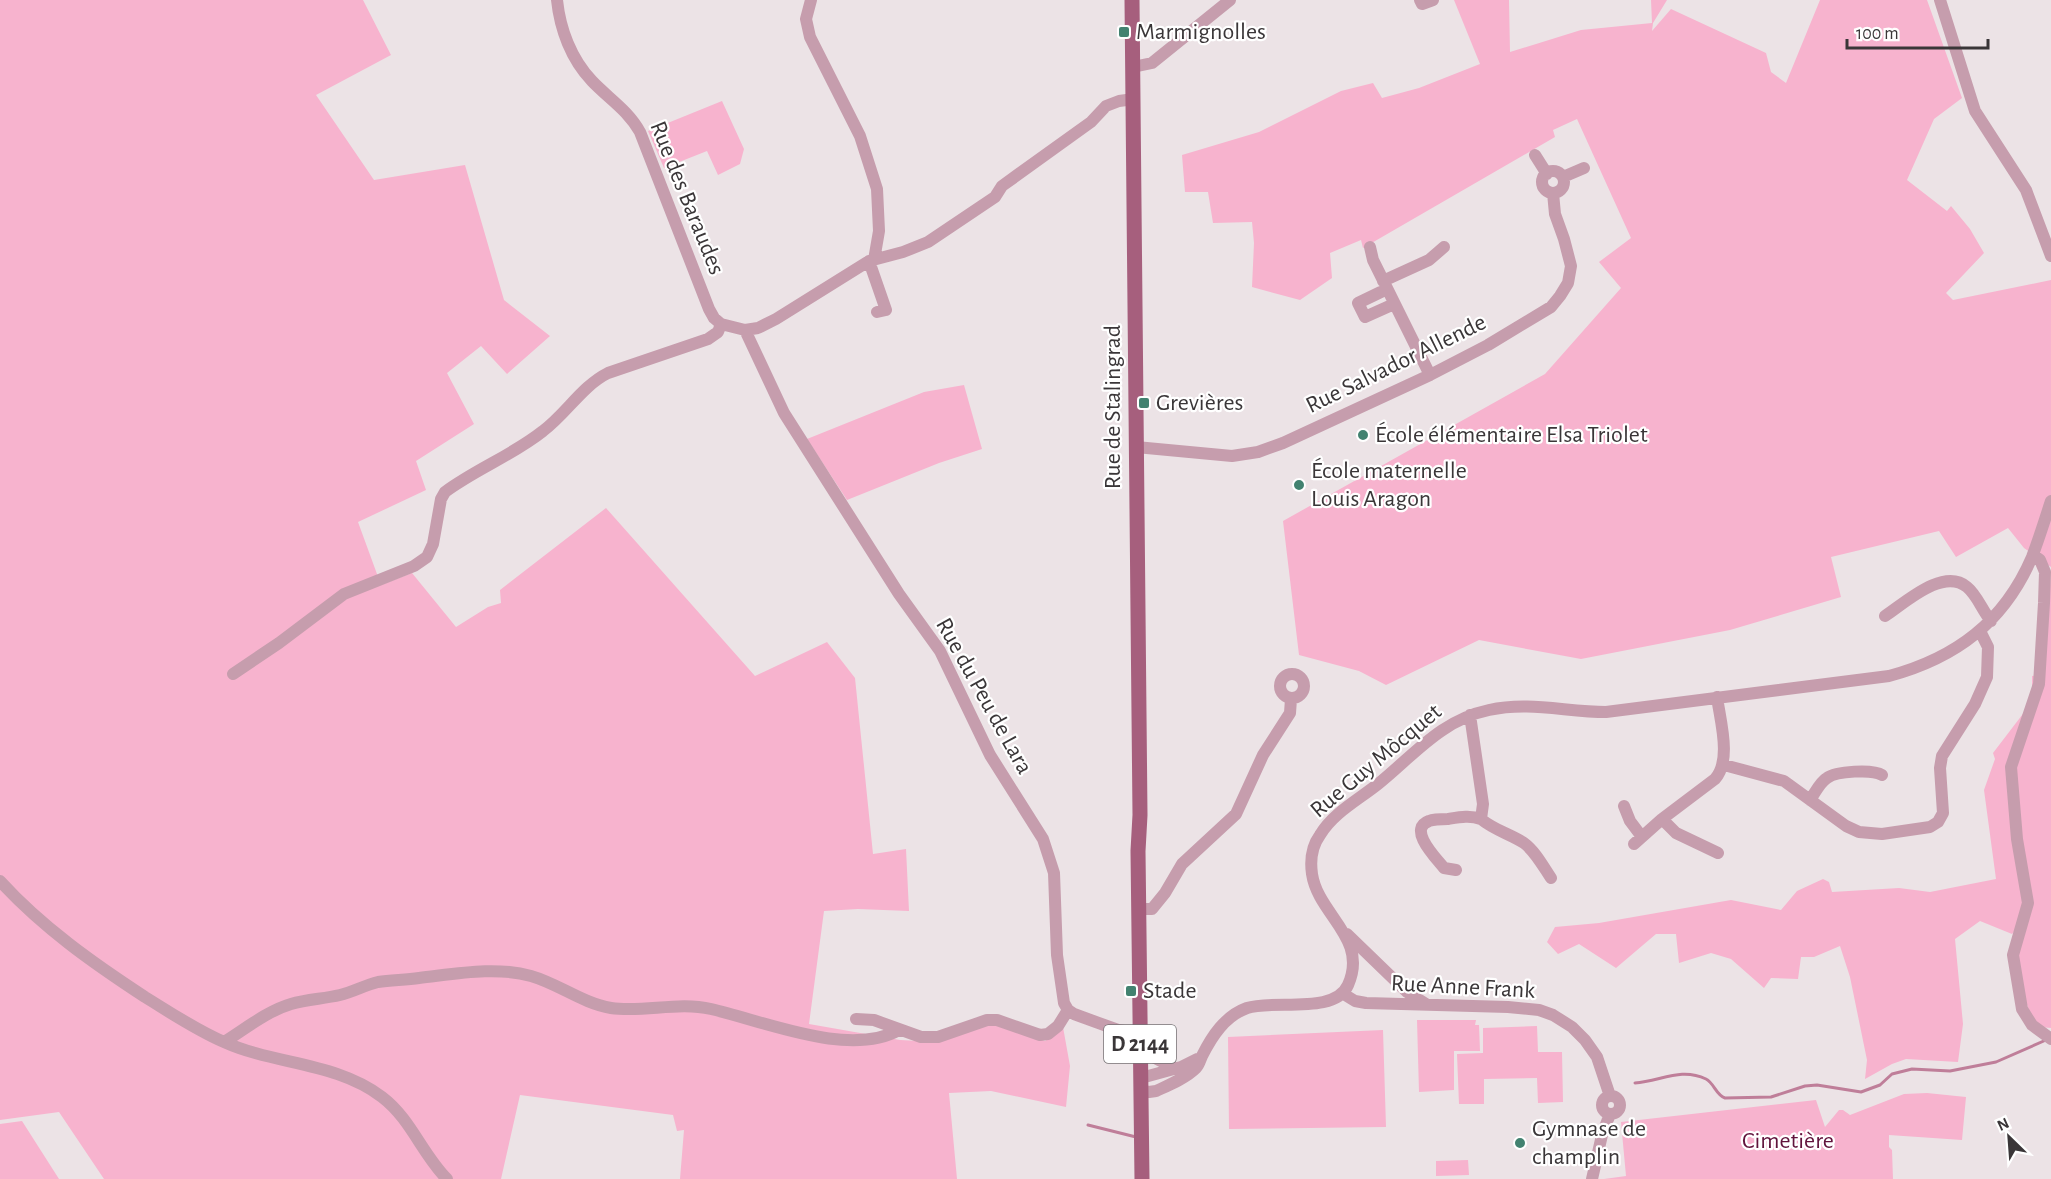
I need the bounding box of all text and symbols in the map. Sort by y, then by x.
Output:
scale bar [1847,12,1988,50]
place label: Marmignolles [1136,20,1266,44]
marker: Marmignolles [1117,25,1131,39]
text: 100 m [1856,25,1899,43]
street label: Rue des Baraudes [645,118,729,278]
street label: Rue Salvador Allende [1302,310,1490,418]
street label: Rue de Stalingrad [1101,325,1125,489]
place label: Grevières [1156,391,1243,415]
marker: Grevières [1137,396,1151,410]
place label: École élémentaire Elsa Triolet [1375,421,1648,447]
marker: École élémentaire Elsa Triolet [1356,428,1370,442]
place label: École maternelle Louis Aragon [1311,457,1467,511]
marker: École maternelle Louis Aragon [1292,478,1306,492]
street label: Rue du Peu de Lara [931,614,1037,778]
street label: Rue Guy Môcquet [1306,699,1446,823]
street label: Rue Anne Frank [1390,971,1536,1003]
place label: Stade [1143,979,1197,1003]
marker: Stade [1124,984,1138,998]
road number: D 2144 [1104,1025,1176,1063]
north arrow [1979,1107,2039,1167]
text: N [1995,1115,2012,1134]
place label: Gymnase de champlin [1532,1117,1646,1169]
park label: Cimetière [1742,1129,1834,1153]
marker: Gymnase de champlin [1513,1136,1527,1150]

